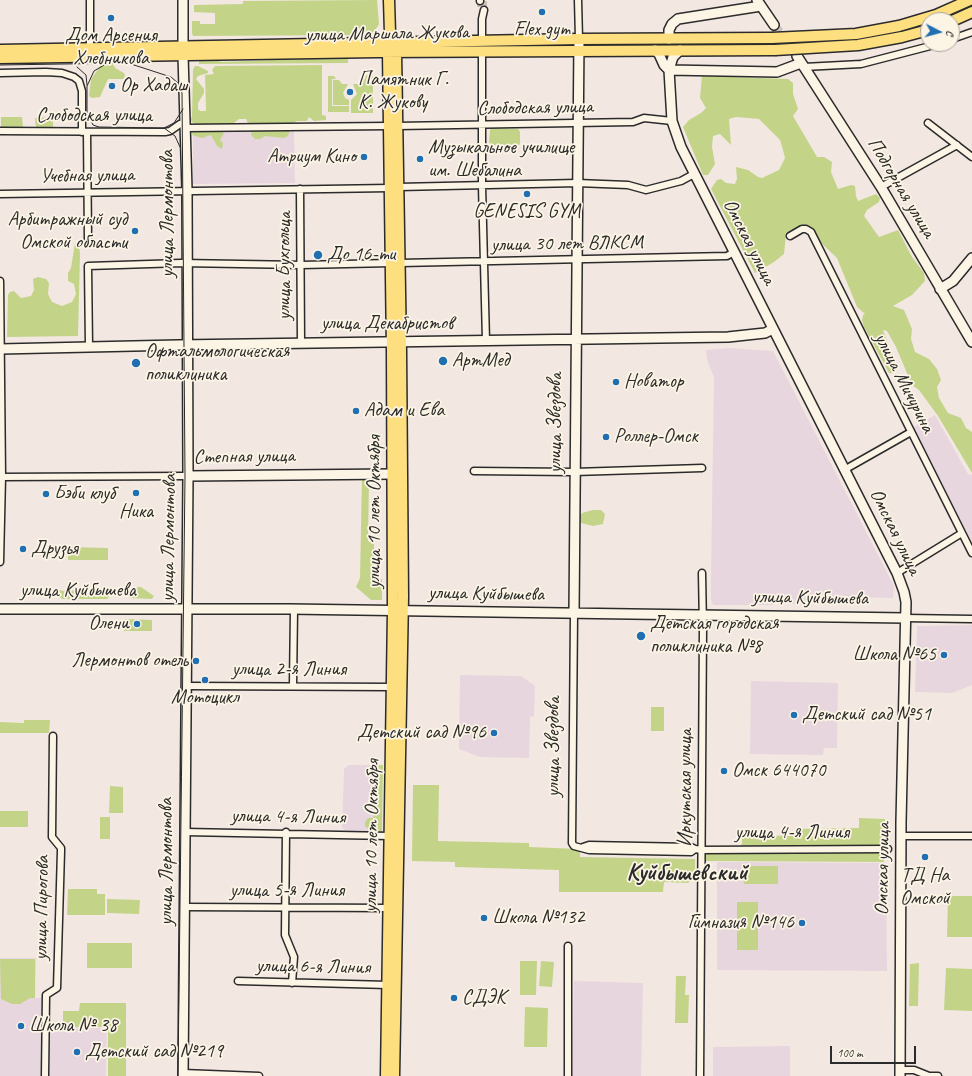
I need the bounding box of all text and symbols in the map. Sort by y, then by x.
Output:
marker: Flex gym [537,7,547,17]
north arrow [920,12,960,52]
marker: Дом Арсения Хлебникова [106,13,116,23]
place label: Flex gym [514,18,570,42]
street label: улица Маршала Жукова [305,21,469,47]
place label: Дом Арсения Хлебникова [65,24,157,71]
text: С [944,30,958,37]
place label: Памятник Г. К. Жукову [358,68,448,115]
place label: Ор Хадаш [120,74,188,98]
marker: Ор Хадаш [107,81,117,91]
marker: Памятник Г. К. Жукову [345,87,355,97]
street label: Слободская улица [477,95,593,121]
street label: Слободская улица [36,104,152,128]
street label: Подгорная улица [862,133,940,243]
place label: Музыкальное училище им. Шебалина [428,136,574,183]
place label: Атриум Кино [267,145,356,169]
street label: улица Лермонтова [156,150,180,278]
marker: Атриум Кино [359,152,369,162]
marker: Музыкальное училище им. Шебалина [415,154,425,164]
street label: Учебная улица [40,163,134,189]
marker: GENESIS GYM [522,189,532,199]
street label: Омская улица [717,195,781,289]
place label: GENESIS GYM [473,200,581,224]
place label: Арбитражный суд Омской области [8,208,127,255]
street label: улица Бухгольца [273,212,297,320]
marker: Арбитражный суд Омской области [130,226,140,236]
street label: улица 30 лет ВЛКСМ [491,231,643,257]
place label: До 16-ти [327,243,395,267]
marker: До 16-ти [312,249,324,261]
street label: улица Декабристов [321,312,453,336]
street label: улица Мичурина [868,329,940,437]
place label: Офтальмологическая поликлиника [145,340,289,387]
place label: АртМед [452,349,509,373]
marker: АртМед [437,355,449,367]
marker: Офтальмологическая поликлиника [130,357,142,369]
place label: Новатор [624,370,683,394]
street label: улица Звездова [544,373,568,473]
marker: Новатор [611,377,621,387]
place label: Адам и Ева [364,399,444,423]
marker: Адам и Ева [351,406,361,416]
place label: Роллер-Омск [614,425,698,449]
marker: Роллер-Омск [601,432,611,442]
street label: улица 10 лет Октября [363,435,387,589]
street label: Степная улица [193,444,295,470]
street label: улица Лермонтова [156,474,182,602]
place label: Бэби клуб [54,482,115,506]
street label: Омская улица [864,485,926,579]
marker: Ника [131,488,141,498]
marker: Бэби клуб [41,489,51,499]
place label: Ника [119,500,153,524]
place label: Друзья [31,537,78,561]
marker: Друзья [18,544,28,554]
street label: улица Куйбышева [20,579,136,603]
street label: улица Куйбышева [428,581,544,607]
street label: улица Куйбышева [752,585,868,611]
place label: Олени [89,612,129,636]
place label: Детская городская поликлиника №8 [650,612,778,659]
marker: Олени [132,619,142,629]
marker: Детская городская поликлиника №8 [635,630,647,642]
place label: Школа №65 [853,643,936,667]
place label: Лермонтов отель [72,649,188,673]
marker: Школа №65 [939,650,949,660]
marker: Лермонтов отель [191,656,201,666]
street label: улица 2-я Линия [232,658,346,682]
marker: Мотоцикл [200,675,210,685]
place label: Мотоцикл [171,686,239,710]
street label: улица Звездова [542,697,566,797]
place label: Детский сад №51 [802,703,931,727]
marker: Детский сад №51 [789,710,799,720]
place label: Детский сад №96 [357,721,486,745]
marker: Детский сад №96 [489,728,499,738]
street label: Иркутская улица [674,729,698,847]
street label: улица 10 лет Октября [359,759,385,913]
place label: Омск 644070 [732,759,826,783]
marker: Омск 644070 [719,766,729,776]
street label: улица Лермонтова [155,798,179,926]
street label: улица 4-я Линия [231,804,345,830]
street label: улица 4-я Линия [735,821,849,845]
street label: Омская улица [870,822,896,916]
marker: ТД На Омской [920,852,930,862]
street label: улица Пирогова [29,855,55,961]
district label: Куйбышевский [626,860,748,888]
place label: ТД На Омской [900,864,950,911]
street label: улица 5-я Линия [230,879,344,903]
place label: Школа №132 [492,906,584,930]
place label: Гимназия №146 [688,911,794,935]
marker: Школа №132 [479,913,489,923]
marker: Гимназия №146 [797,918,807,928]
street label: улица 6-я Линия [256,954,370,980]
place label: СДЭК [462,986,506,1010]
marker: СДЭК [449,993,459,1003]
place label: Школа № 38 [29,1014,117,1038]
marker: Школа № 38 [16,1021,26,1031]
scale bar [832,1038,918,1064]
place label: Детский сад №219 [85,1040,223,1064]
text: 100 m [837,1045,863,1061]
marker: Детский сад №219 [72,1047,82,1057]

